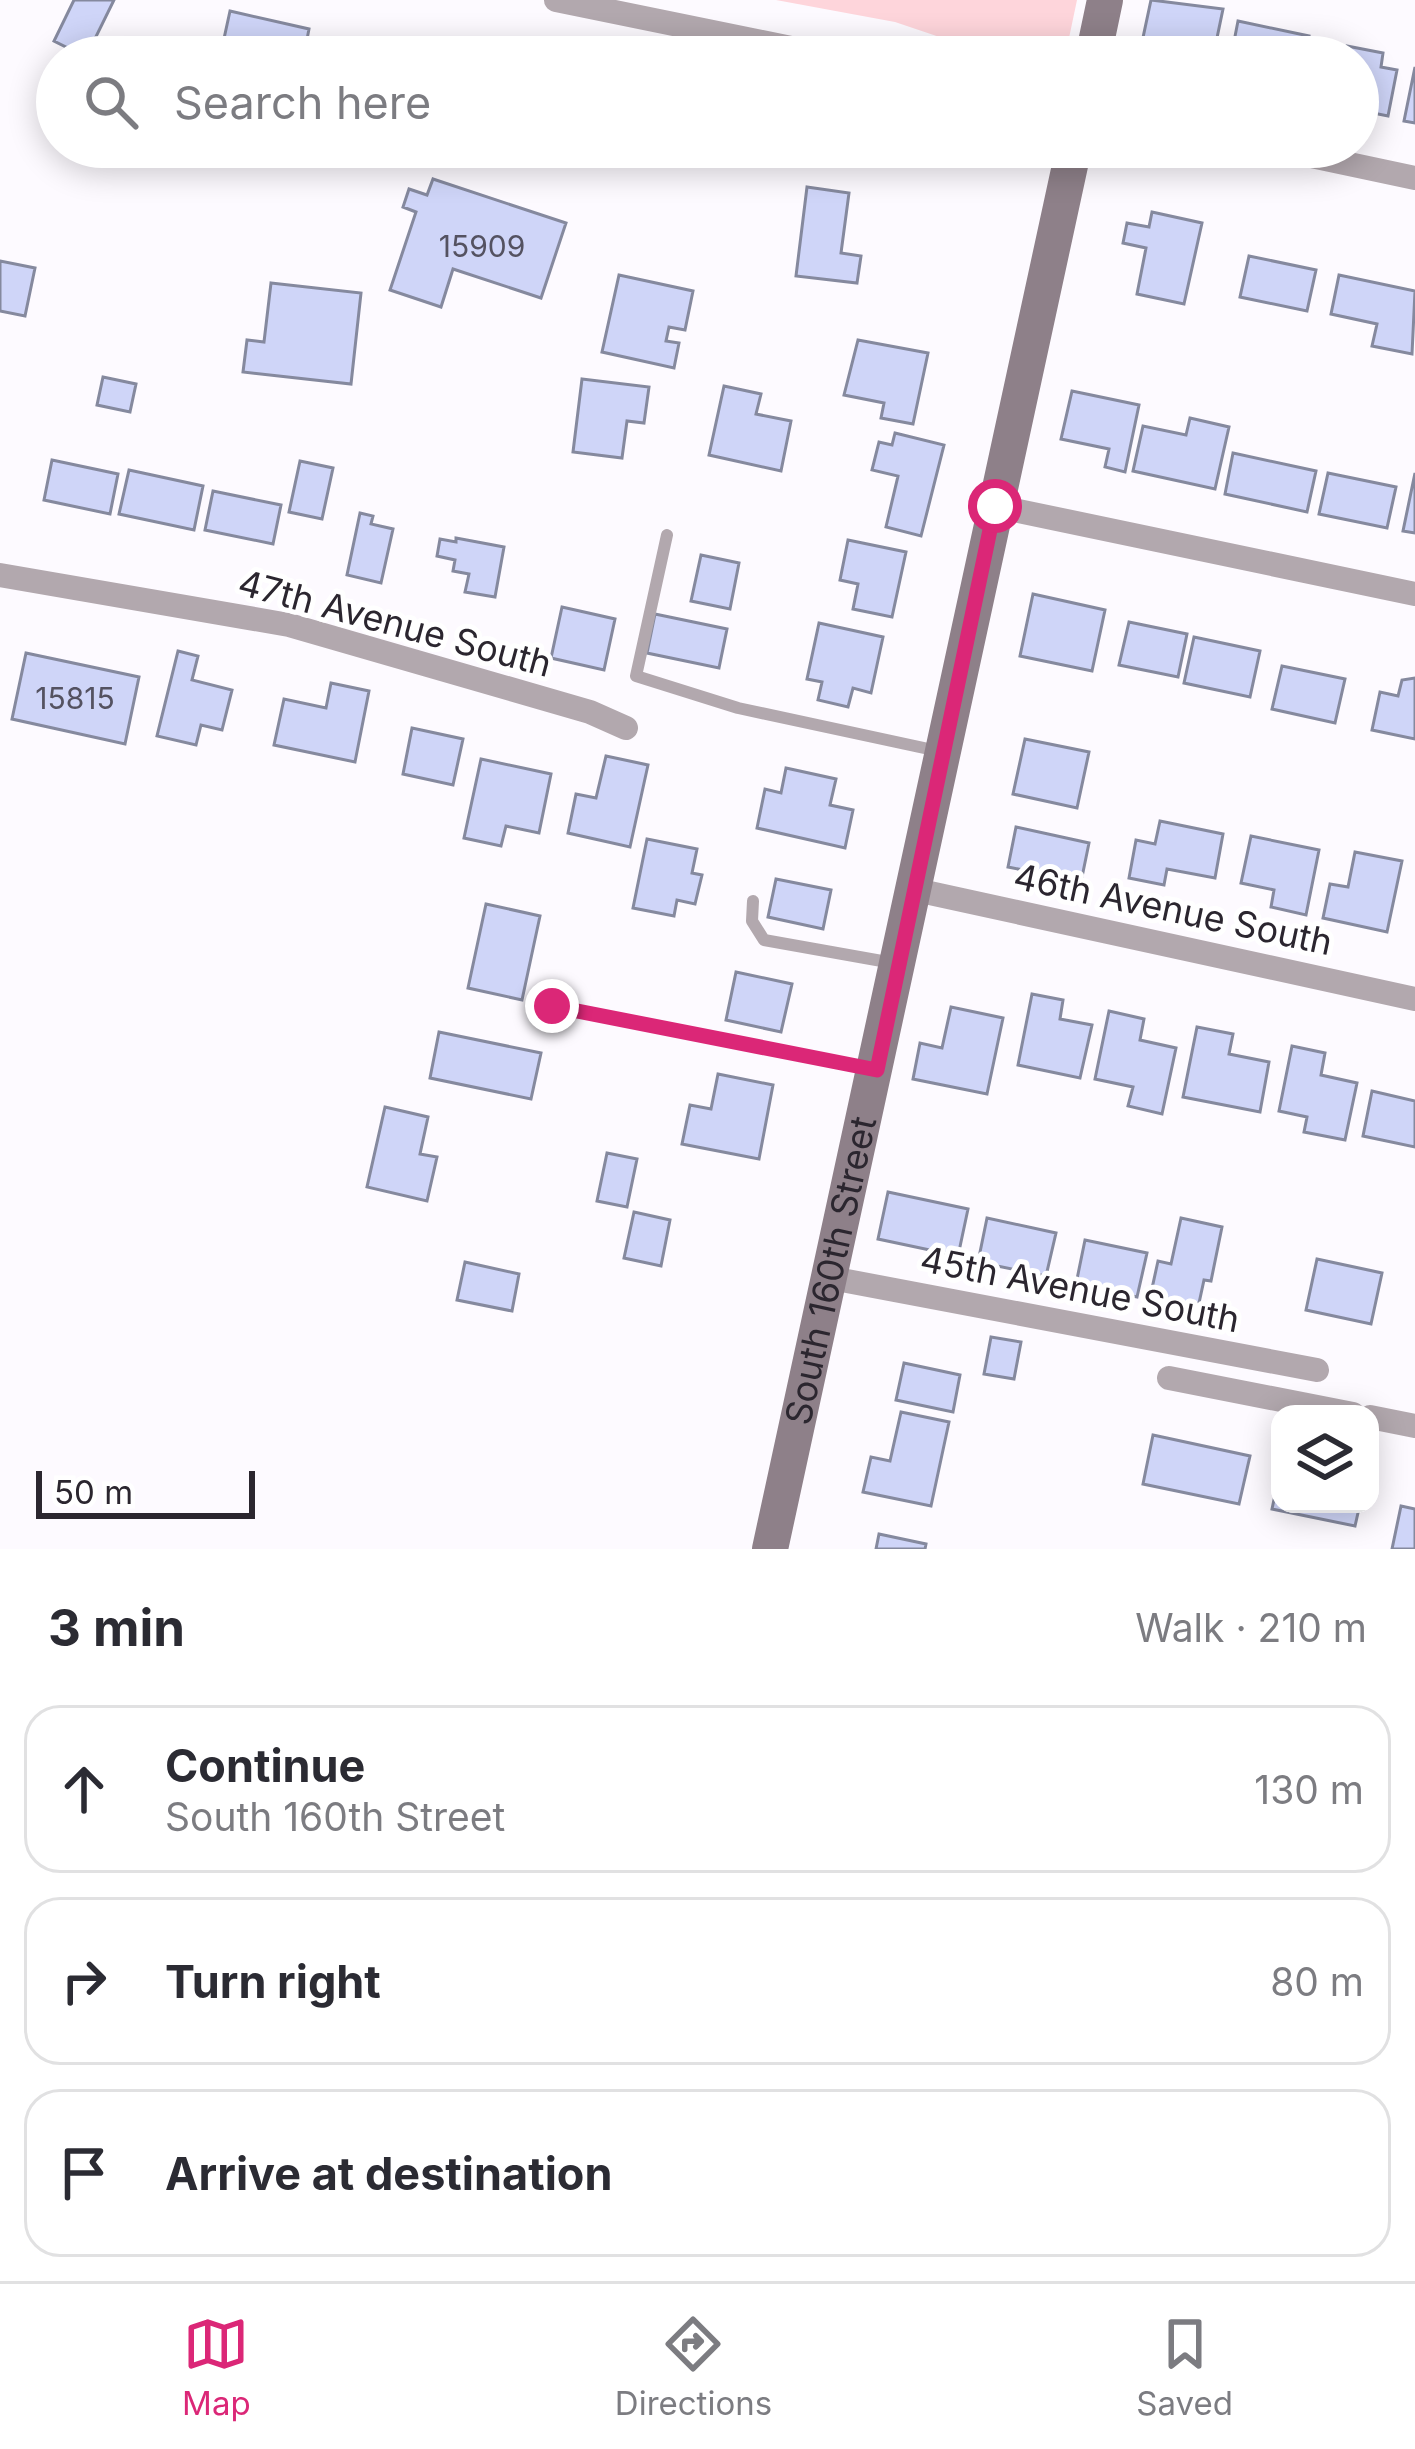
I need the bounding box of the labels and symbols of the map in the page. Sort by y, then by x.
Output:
house number: 15909 [439,228,525,264]
route start [968,479,1022,533]
street label: 47th Avenue South [234,560,556,686]
house number: 15815 [35,680,115,716]
street label: 46th Avenue South [1010,854,1336,964]
route end [525,979,579,1033]
street label: South 160th Street [776,1112,885,1429]
street label: 45th Avenue South [917,1236,1243,1342]
scale bar [36,1465,255,1518]

